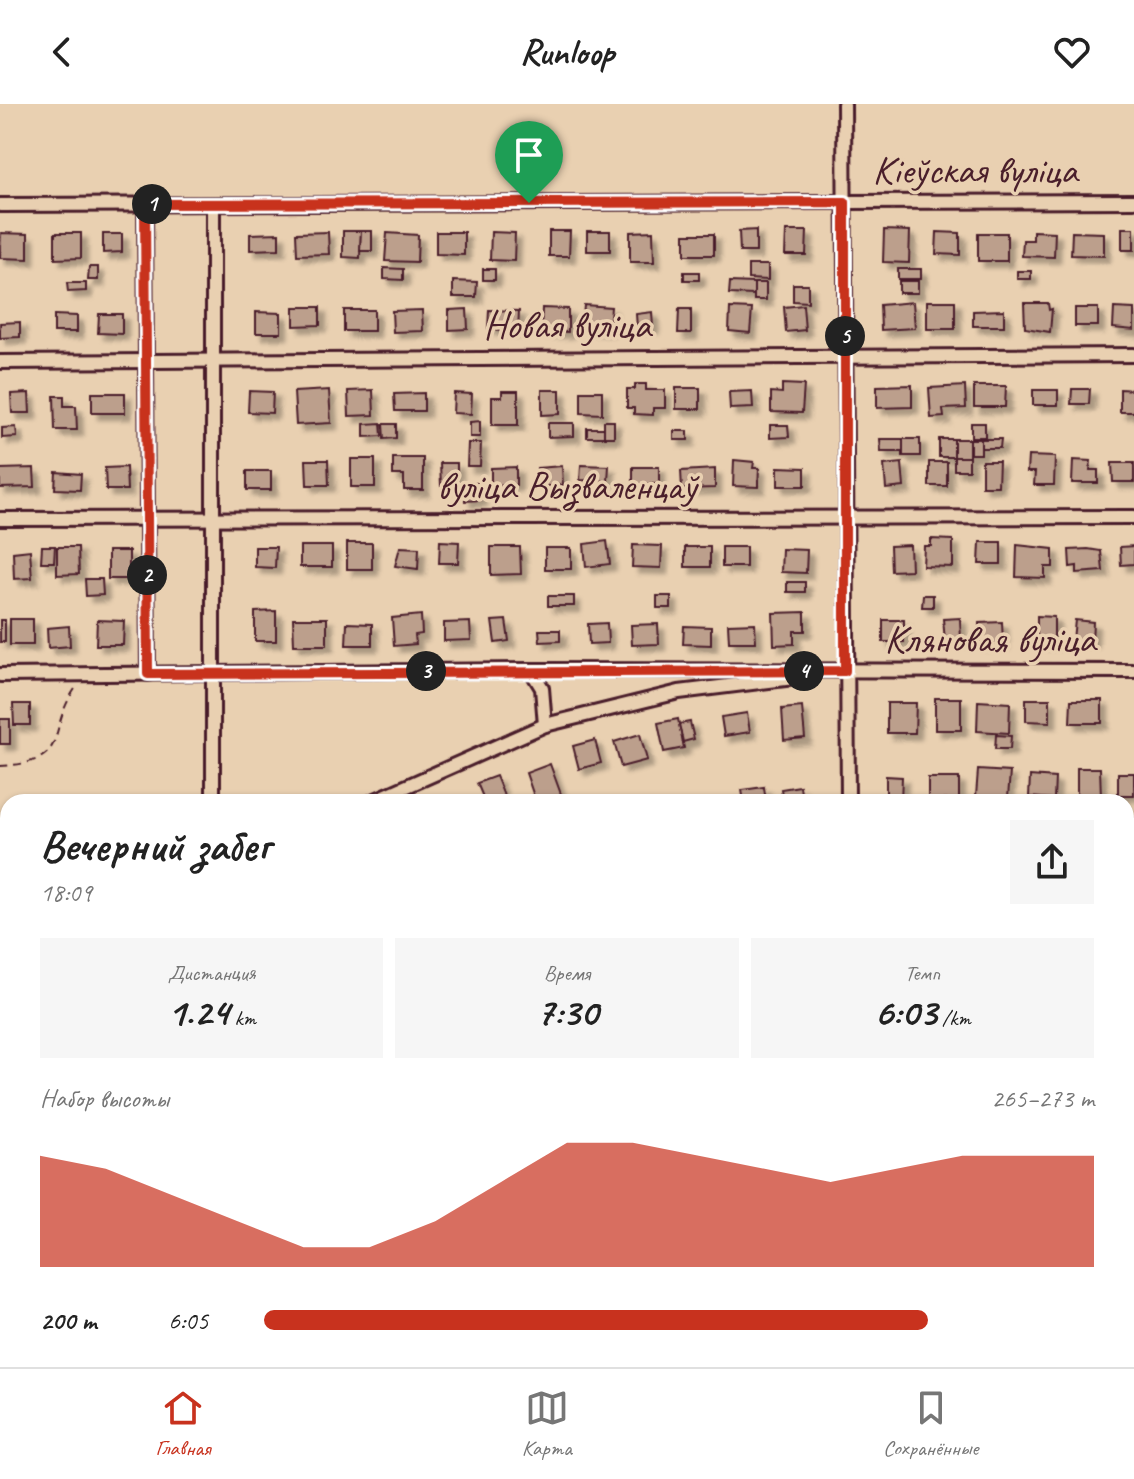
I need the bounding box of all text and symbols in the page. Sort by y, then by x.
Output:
text: Runloop [520,29,614,75]
icon: back [40,30,84,74]
icon: heart [1050,30,1094,74]
pin [495,121,563,203]
icon: arrive [507,133,551,177]
street label: Кіеўская вуліца [872,145,1080,195]
pin: 1 [132,184,172,224]
text: 1 [147,190,157,218]
street label: Новая вуліца [483,300,653,350]
pin: 5 [825,316,865,356]
text: 5 [840,322,850,350]
street label: вуліца Вызваленцаў [437,461,700,511]
pin: 2 [127,555,167,595]
text: 2 [142,561,152,589]
street label: Кляновая вуліца [884,614,1098,664]
pin: 3 [406,651,446,691]
pin: 4 [784,651,824,691]
text: 3 [421,657,431,685]
text: 4 [799,657,809,685]
text: Вечерний забег [40,818,270,873]
button: share [1010,820,1094,904]
text: 18:09 [40,876,92,909]
text: Дистанция [168,959,256,987]
text: Время [544,959,590,987]
text: Темп [905,959,940,987]
text: 1.24 [167,987,229,1037]
text: 7:30 [536,987,598,1037]
text: 6:03 [874,987,937,1037]
text: km [229,1004,256,1032]
text: /km [937,1004,971,1032]
text: Набор высоты [40,1082,169,1115]
text: 265–273 m [991,1082,1094,1115]
text: 200 m [40,1304,96,1337]
text: 6:05 [168,1304,208,1337]
tab: Главная [156,1386,211,1462]
tab: Карта [522,1386,572,1462]
tab: Сохранённые [883,1386,978,1462]

